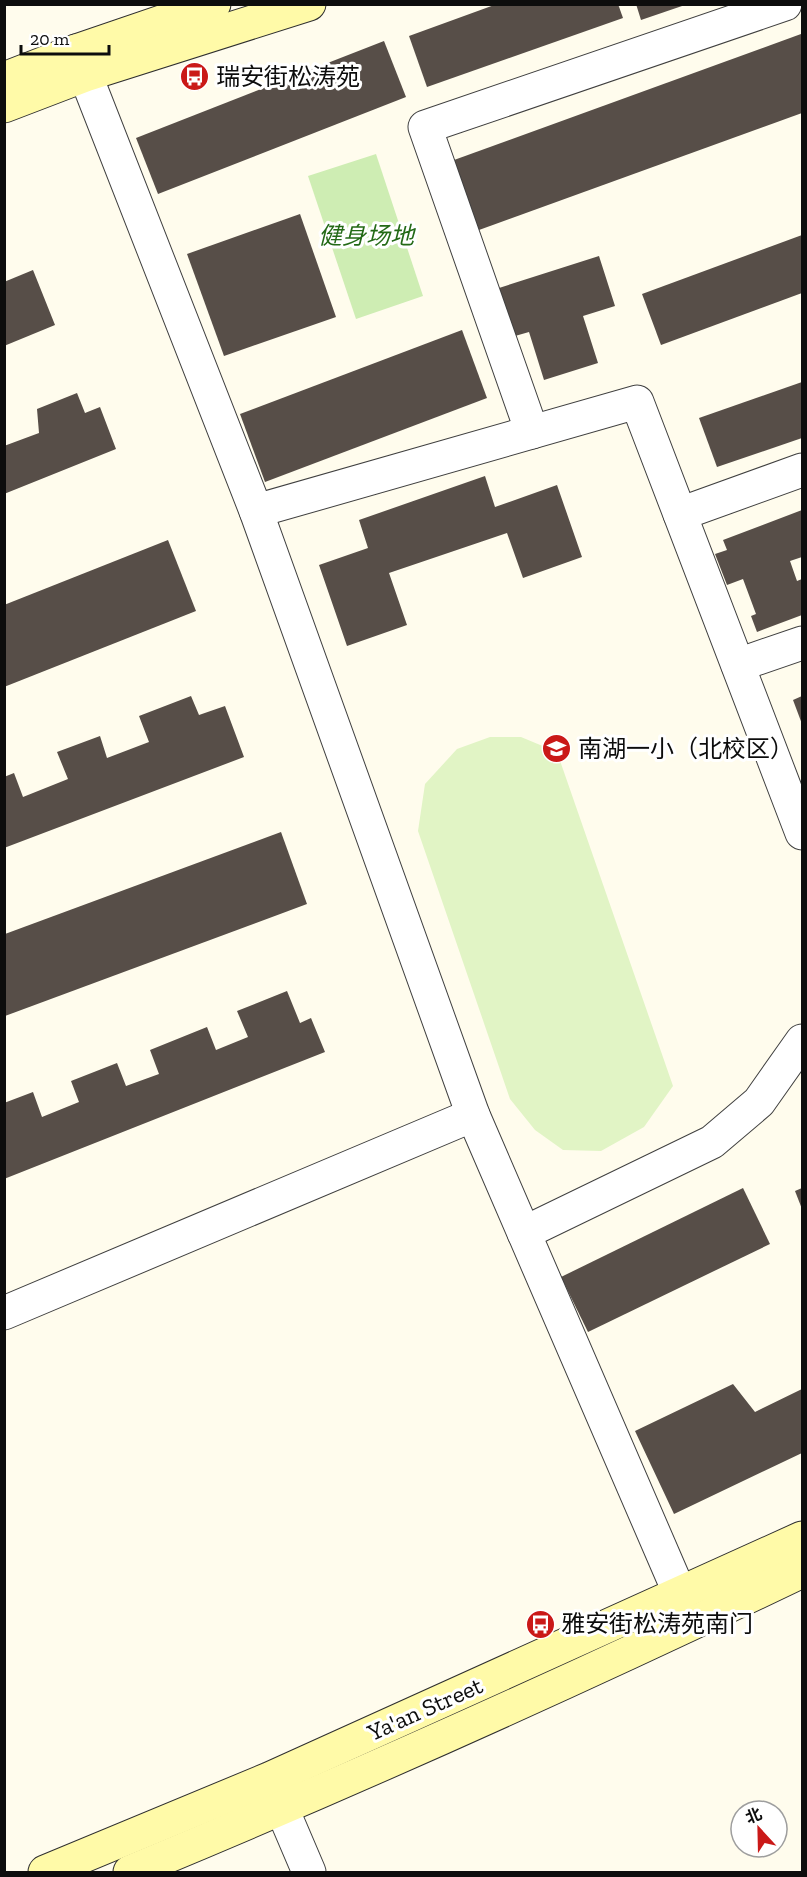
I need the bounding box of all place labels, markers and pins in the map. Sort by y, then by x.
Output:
bus stop icon: 瑞安街松涛苑 [179,61,211,93]
place label: 瑞安街松涛苑 [216,62,360,91]
school or university icon: 南湖一小（北校区） [541,733,573,765]
place label: 南湖一小（北校区） [578,734,794,763]
bus stop icon: 雅安街松涛苑南门 [524,1608,556,1640]
place label: 雅安街松涛苑南门 [561,1609,753,1638]

